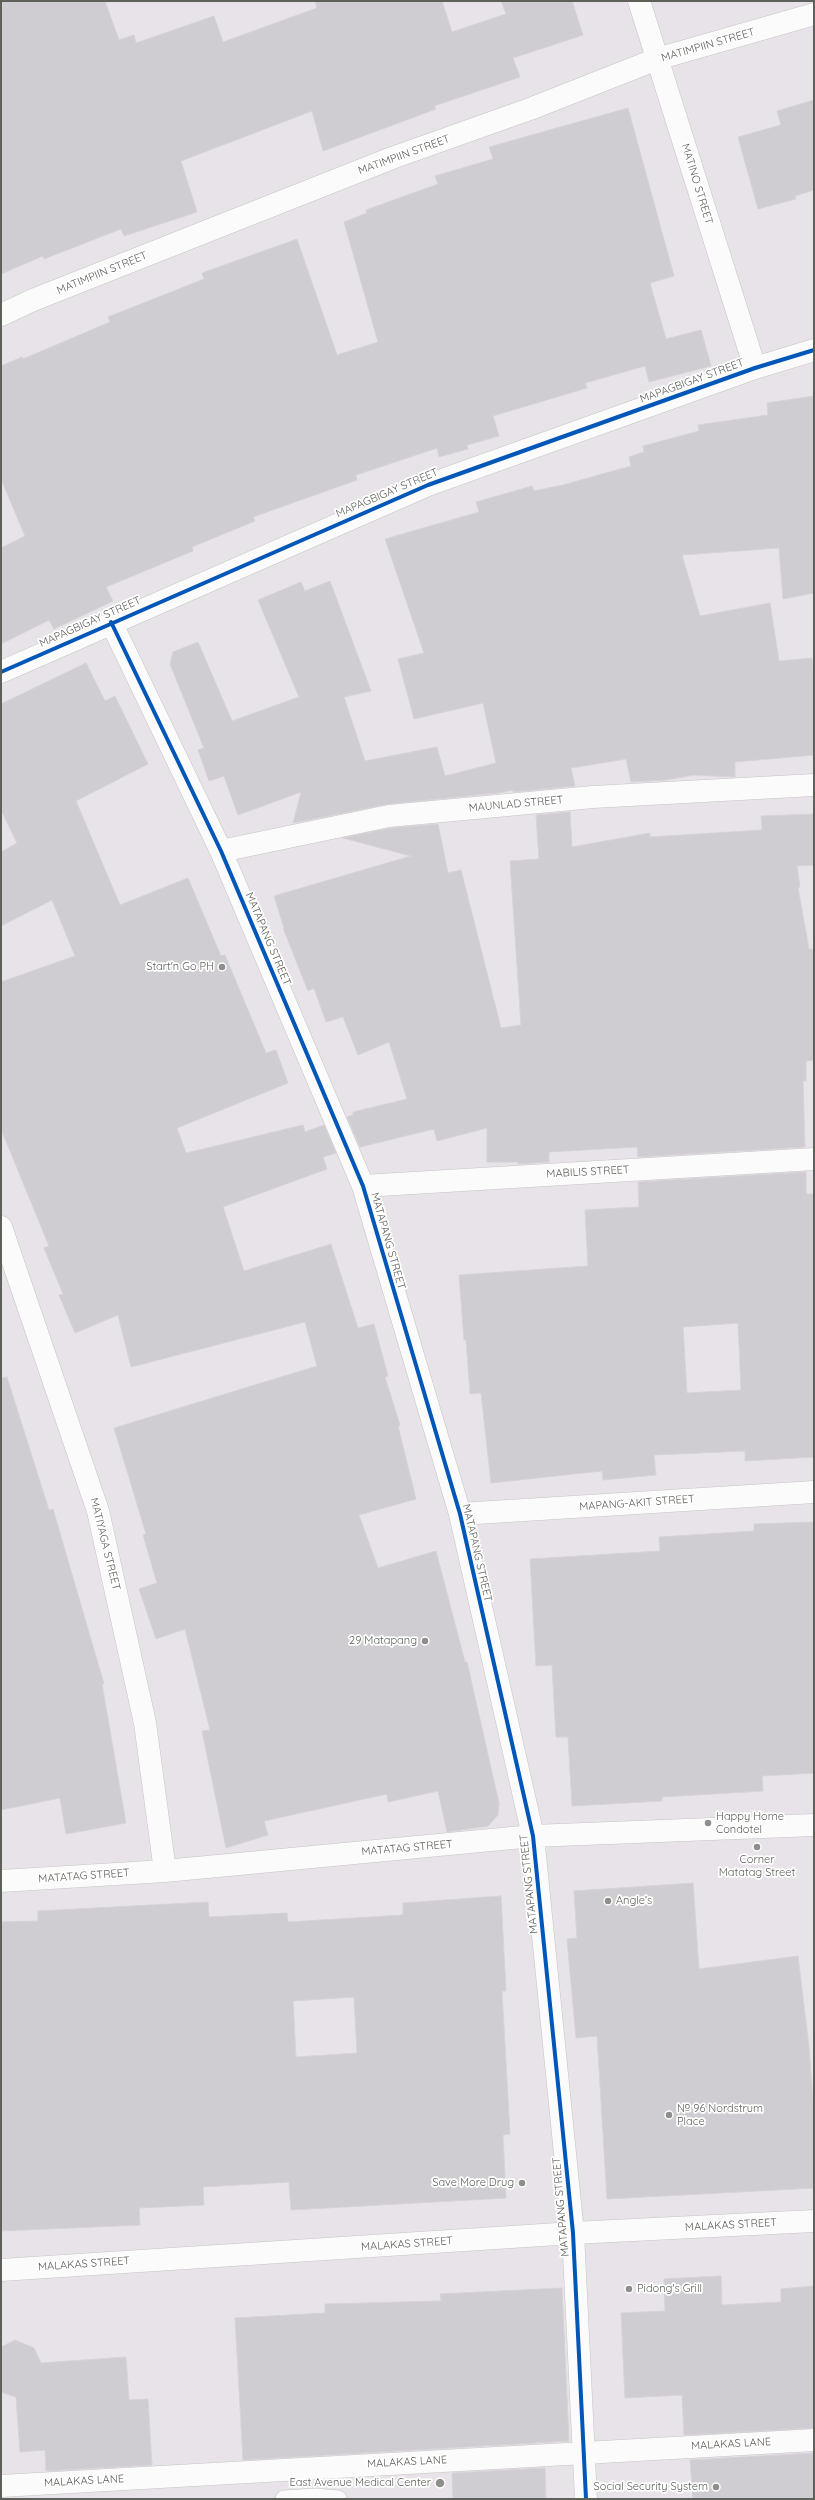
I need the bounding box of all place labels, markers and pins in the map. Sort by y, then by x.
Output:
place label: Start'n Go PH [146,960,214,974]
marker: Start'n Go PH [217,962,227,972]
place label: 29 Matapang [349,1634,417,1648]
marker: 29 Matapang [420,1636,430,1646]
place label: Happy Home Condotel [716,1810,784,1836]
marker: Happy Home Condotel [703,1818,713,1828]
marker: Corner Matatag Street [752,1842,762,1852]
place label: Corner Matatag Street [719,1853,795,1879]
place label: Angle’s [616,1894,652,1908]
marker: Angle’s [603,1896,613,1906]
place label: № 96 Nordstrum Place [677,2102,763,2128]
marker: № 96 Nordstrum Place [664,2110,674,2120]
place label: Save More Drug [432,2176,514,2190]
marker: Save More Drug [517,2178,527,2188]
place label: Pidong's Grill [637,2282,702,2296]
marker: Pidong's Grill [624,2284,634,2294]
place label: East Avenue Medical Center [289,2476,431,2490]
marker: East Avenue Medical Center [434,2477,446,2489]
place label: Social Security System [594,2480,708,2494]
marker: Social Security System [711,2482,721,2492]

